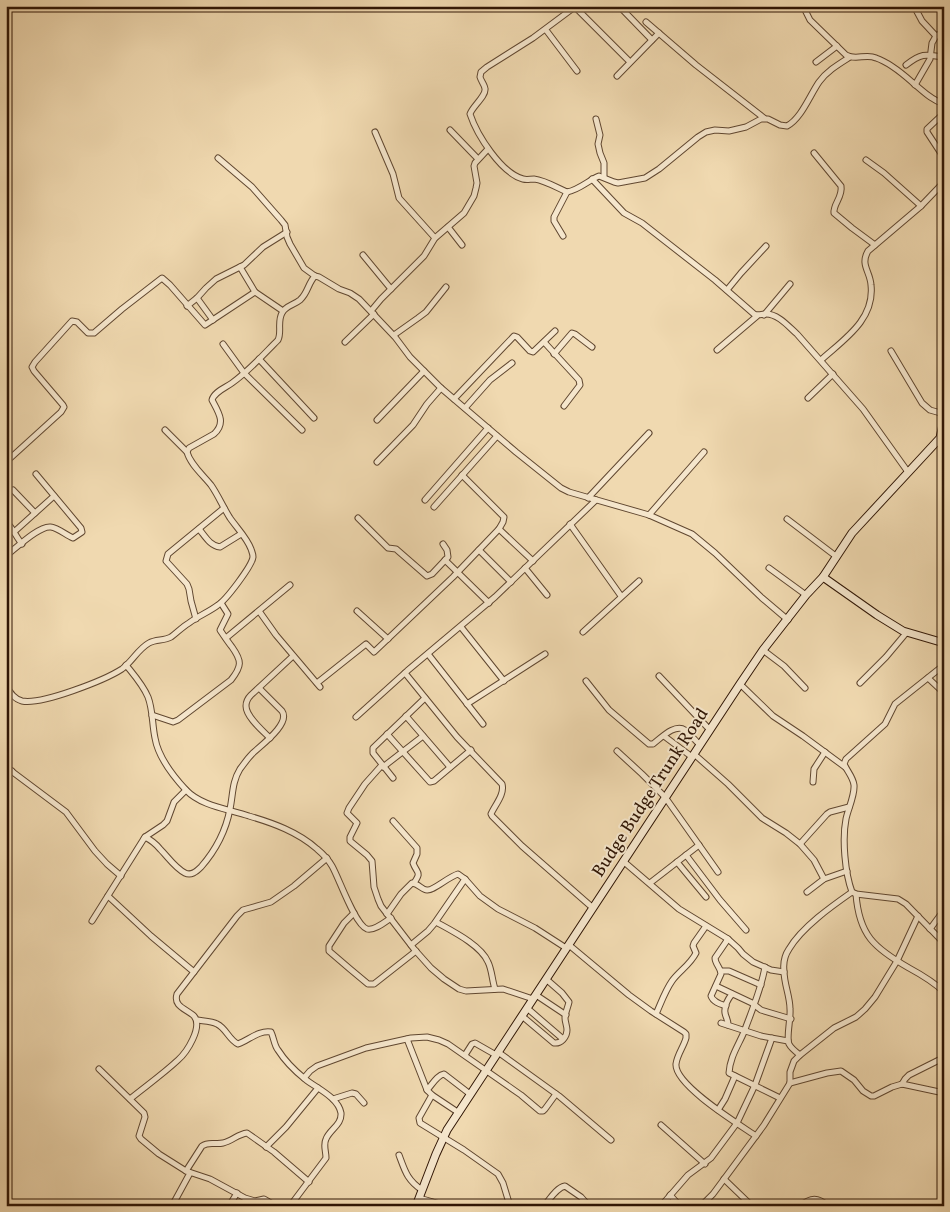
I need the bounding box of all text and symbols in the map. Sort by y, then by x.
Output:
street label: Budge Budge Trunk Road [587,703,715,883]

